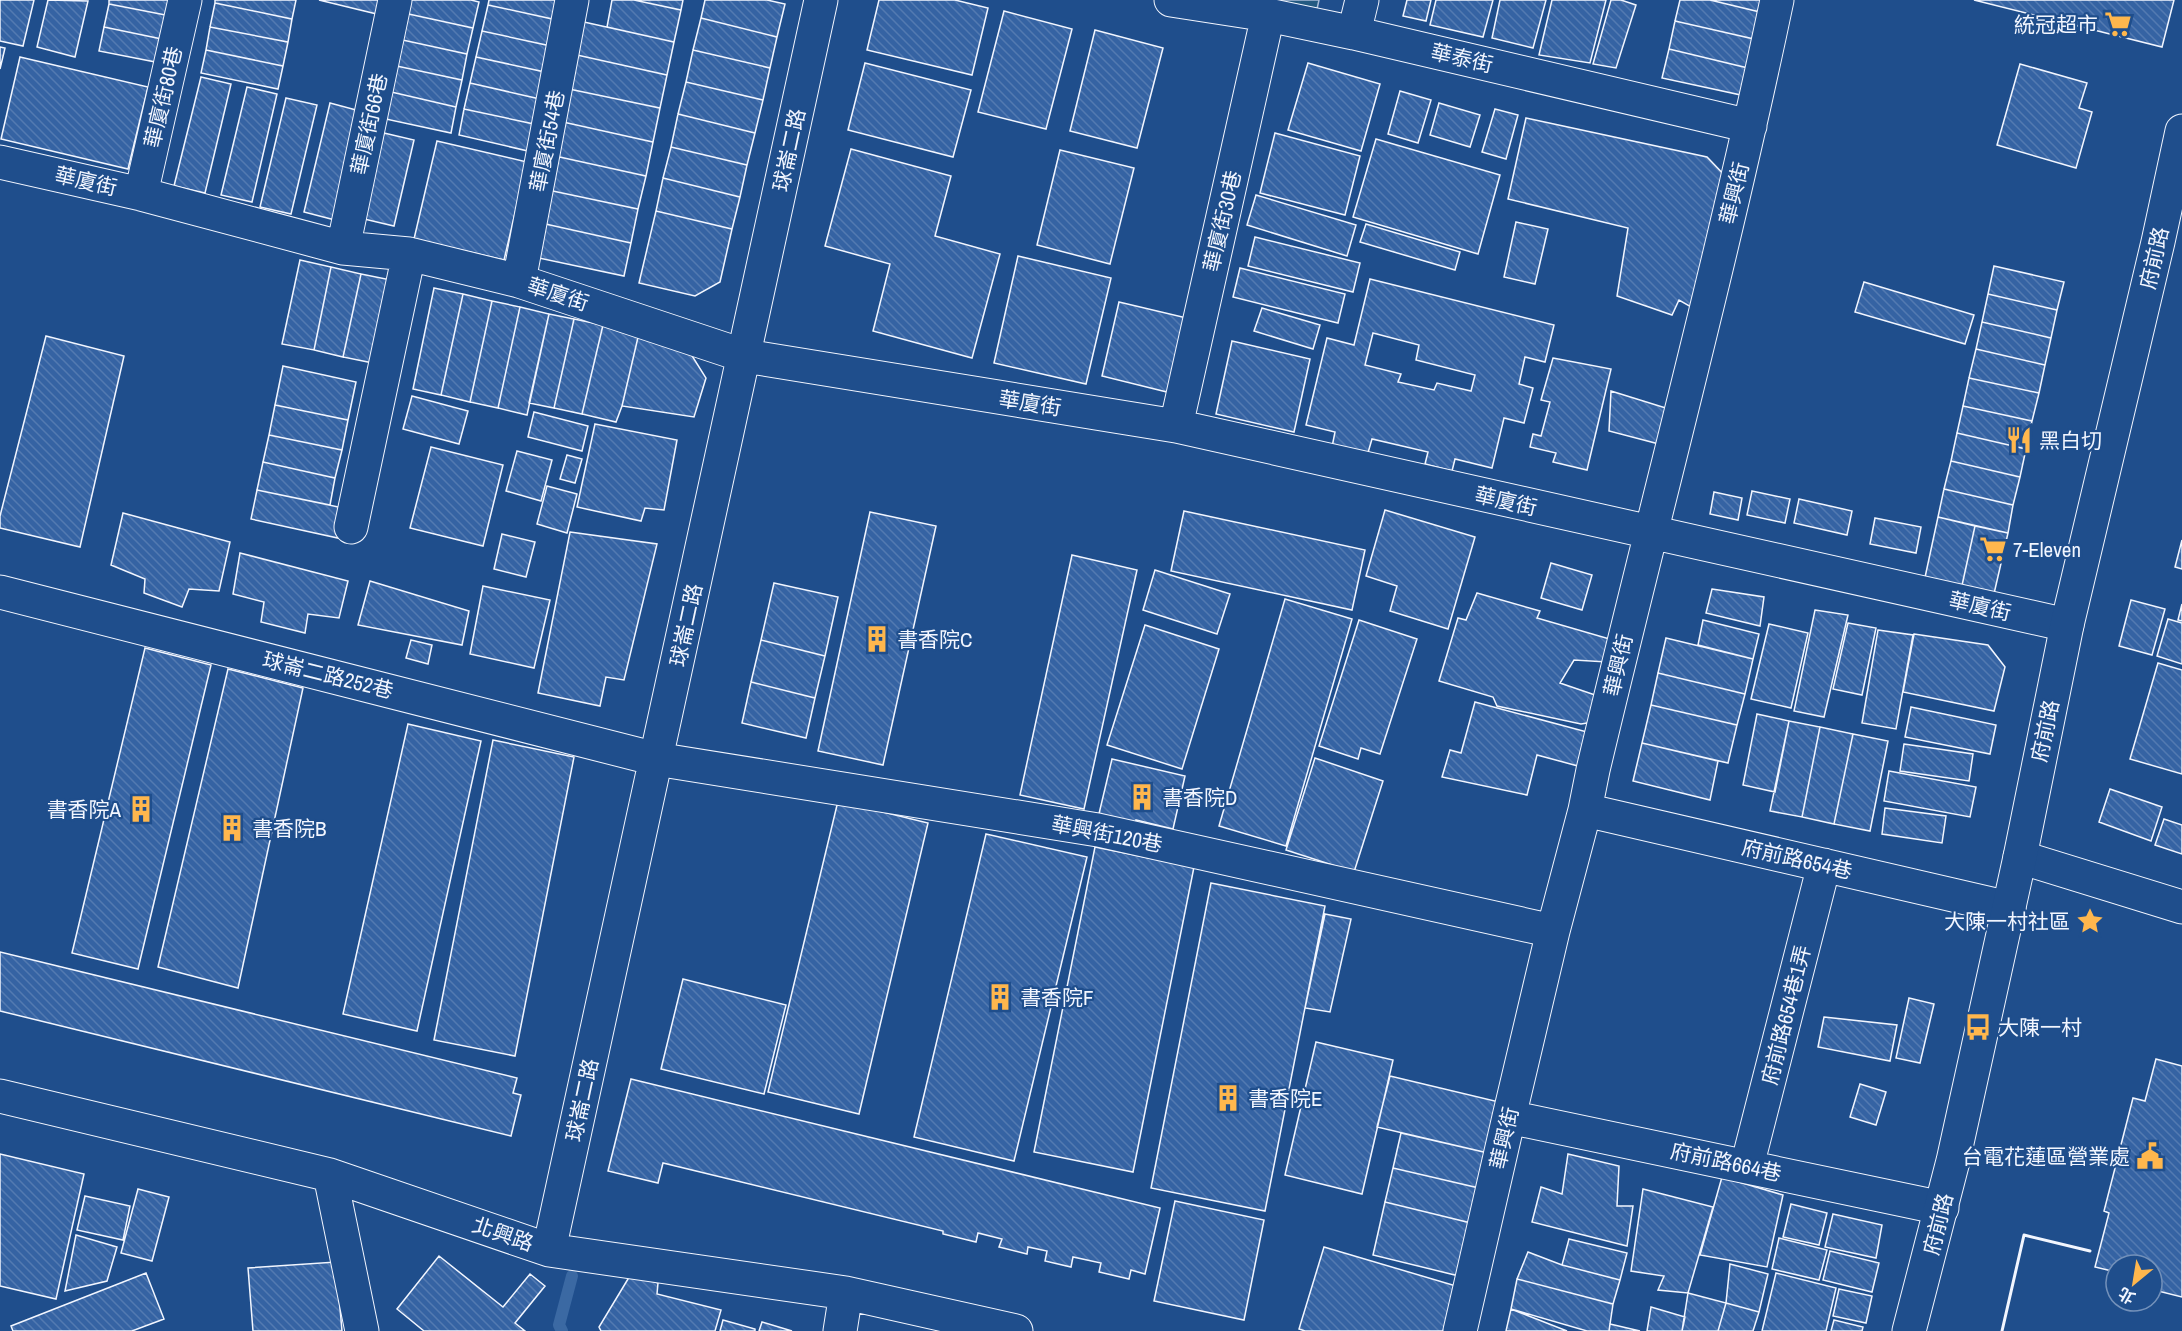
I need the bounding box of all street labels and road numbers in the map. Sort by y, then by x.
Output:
street label: 華泰街 [1428,37,1496,79]
street label: 華廈街80巷 [137,43,189,151]
street label: 華廈街66巷 [344,71,394,177]
street label: 華廈街54巷 [523,88,571,194]
street label: 球崙二路 [766,106,812,194]
street label: 華興街 [1712,159,1756,227]
street label: 華廈街 [52,160,120,202]
street label: 華廈街30巷 [1196,167,1248,275]
street label: 府前路 [2133,224,2175,292]
street label: 華廈街 [524,270,592,318]
street label: 華廈街 [997,384,1063,422]
street label: 華廈街 [1472,480,1540,522]
street label: 球崙二路 [663,581,709,669]
street label: 華廈街 [1946,585,2014,627]
street label: 華興街 [1597,631,1639,699]
street label: 球崙二路252巷 [260,645,396,705]
street label: 府前路 [2024,697,2066,765]
street label: 華興街120巷 [1049,809,1165,859]
street label: 府前路654巷 [1739,832,1855,886]
street label: 府前路654巷1弄 [1755,942,1817,1088]
street label: 球崙二路 [559,1056,605,1144]
street label: 華興街 [1483,1104,1525,1172]
street label: 府前路664巷 [1668,1136,1784,1188]
street label: 府前路 [1916,1190,1960,1258]
street label: 北興路 [468,1210,538,1258]

